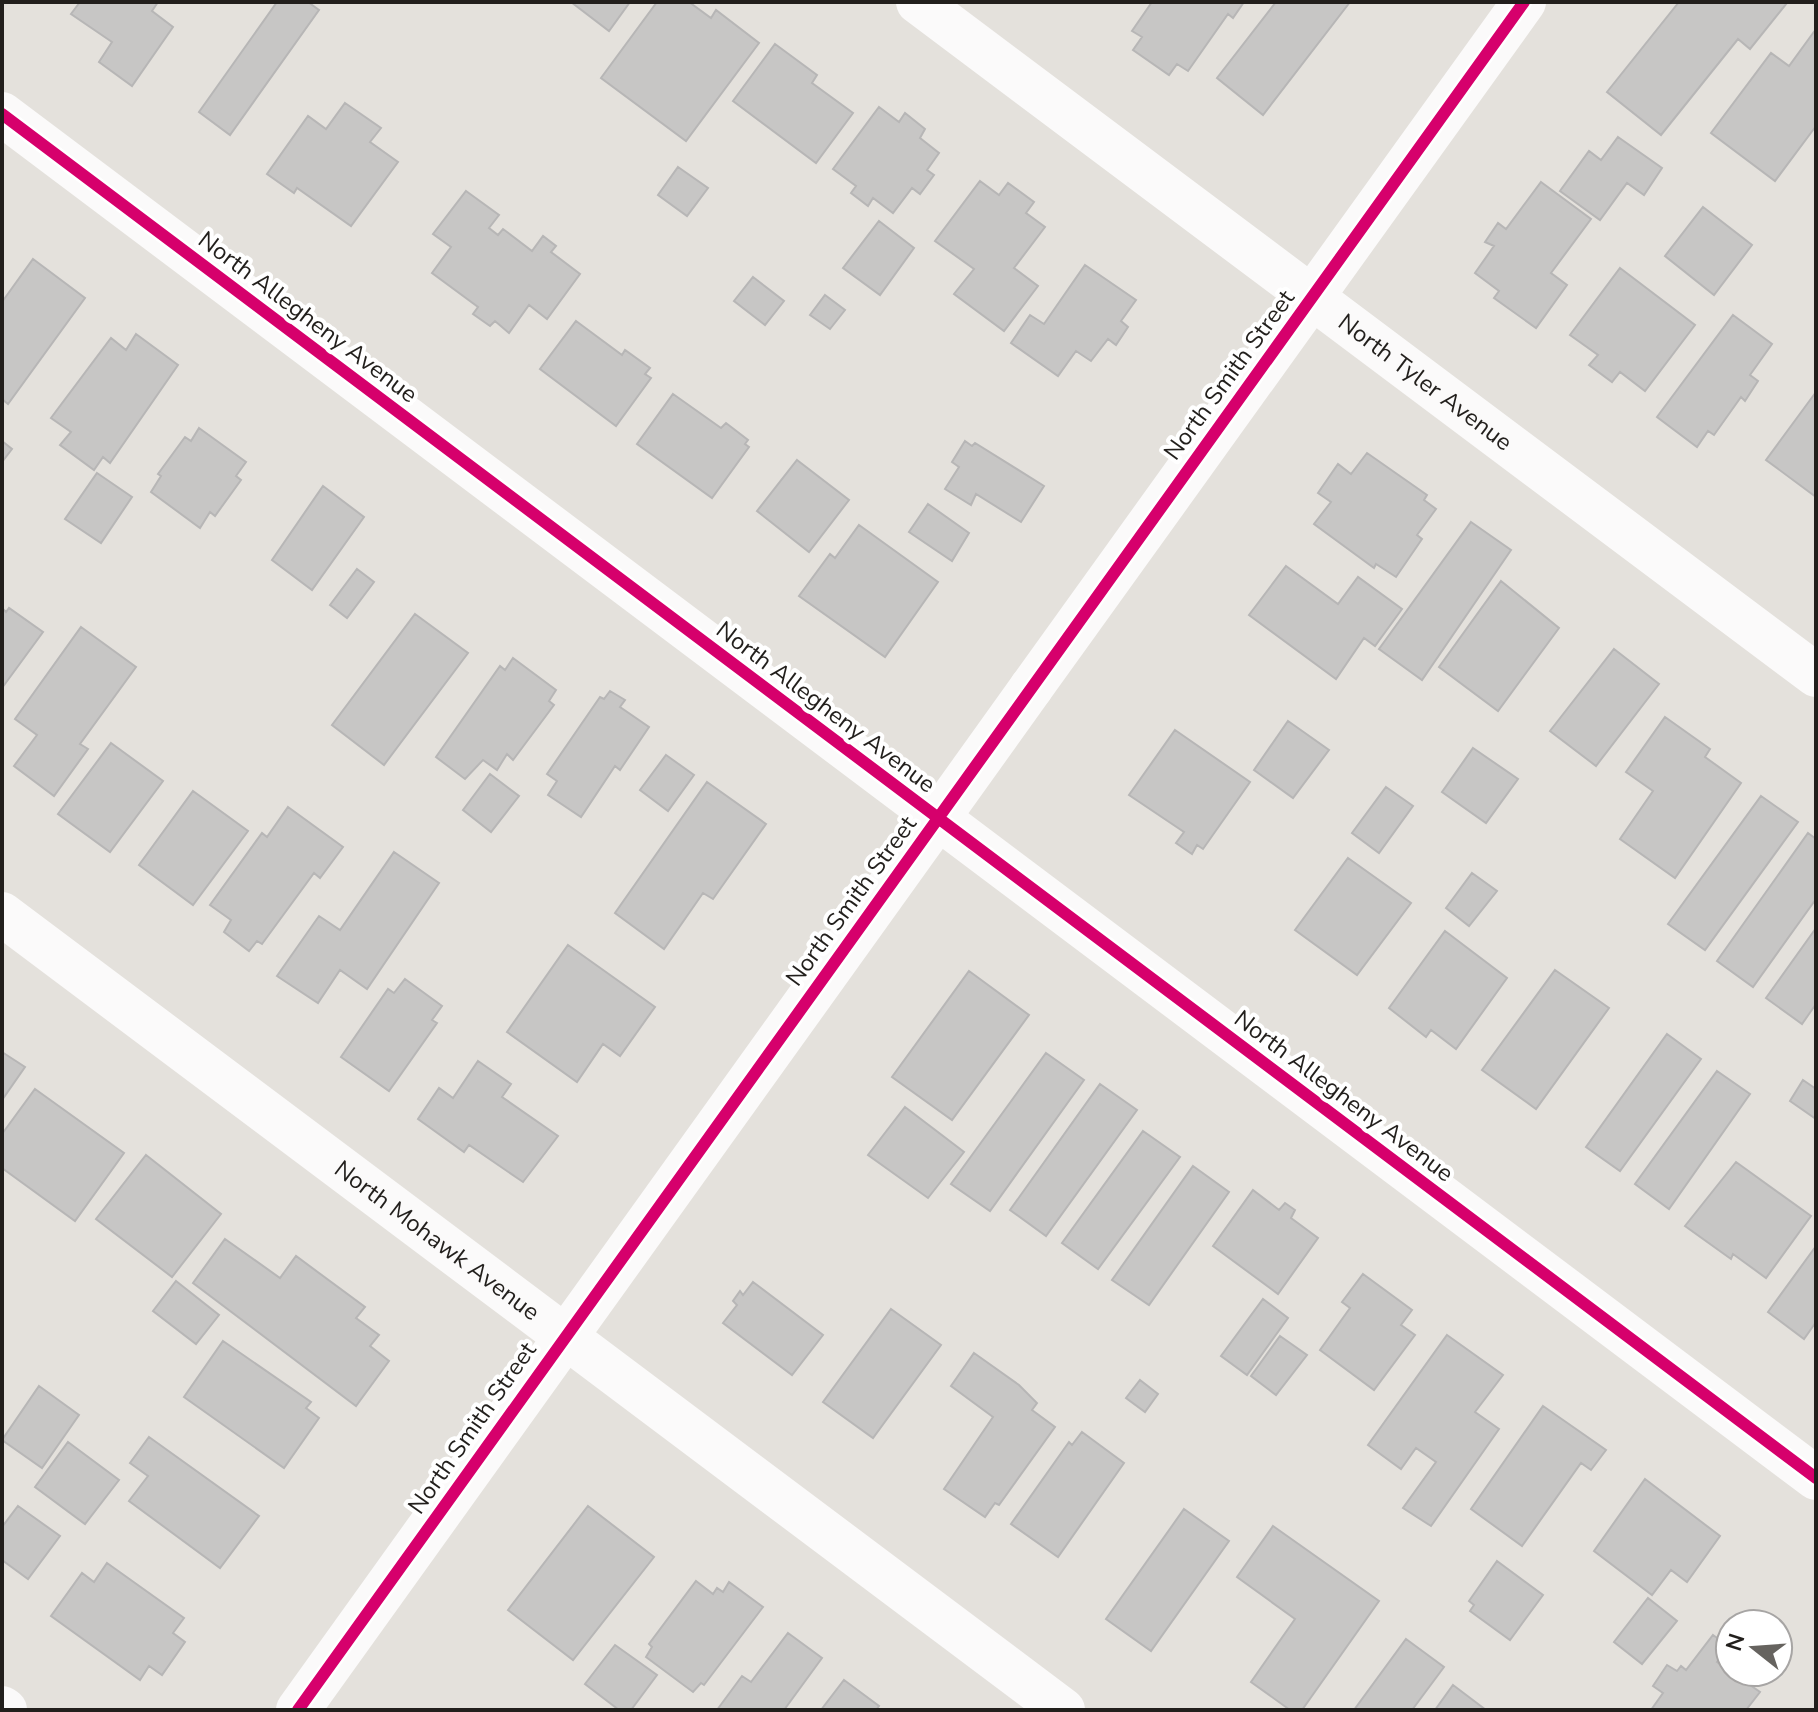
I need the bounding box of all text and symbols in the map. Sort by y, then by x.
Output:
street label: North Allegheny Avenue [192,224,424,410]
street label: North Smith Street [1156,283,1302,467]
street label: North Tyler Avenue [1332,306,1519,458]
street label: North Allegheny Avenue [710,614,942,800]
street label: North Smith Street [778,809,924,993]
street label: North Allegheny Avenue [1228,1003,1460,1189]
street label: North Mohawk Avenue [328,1153,546,1328]
street label: North Smith Street [401,1335,544,1520]
north arrow [1714,1608,1794,1688]
text: N [1719,1630,1753,1655]

